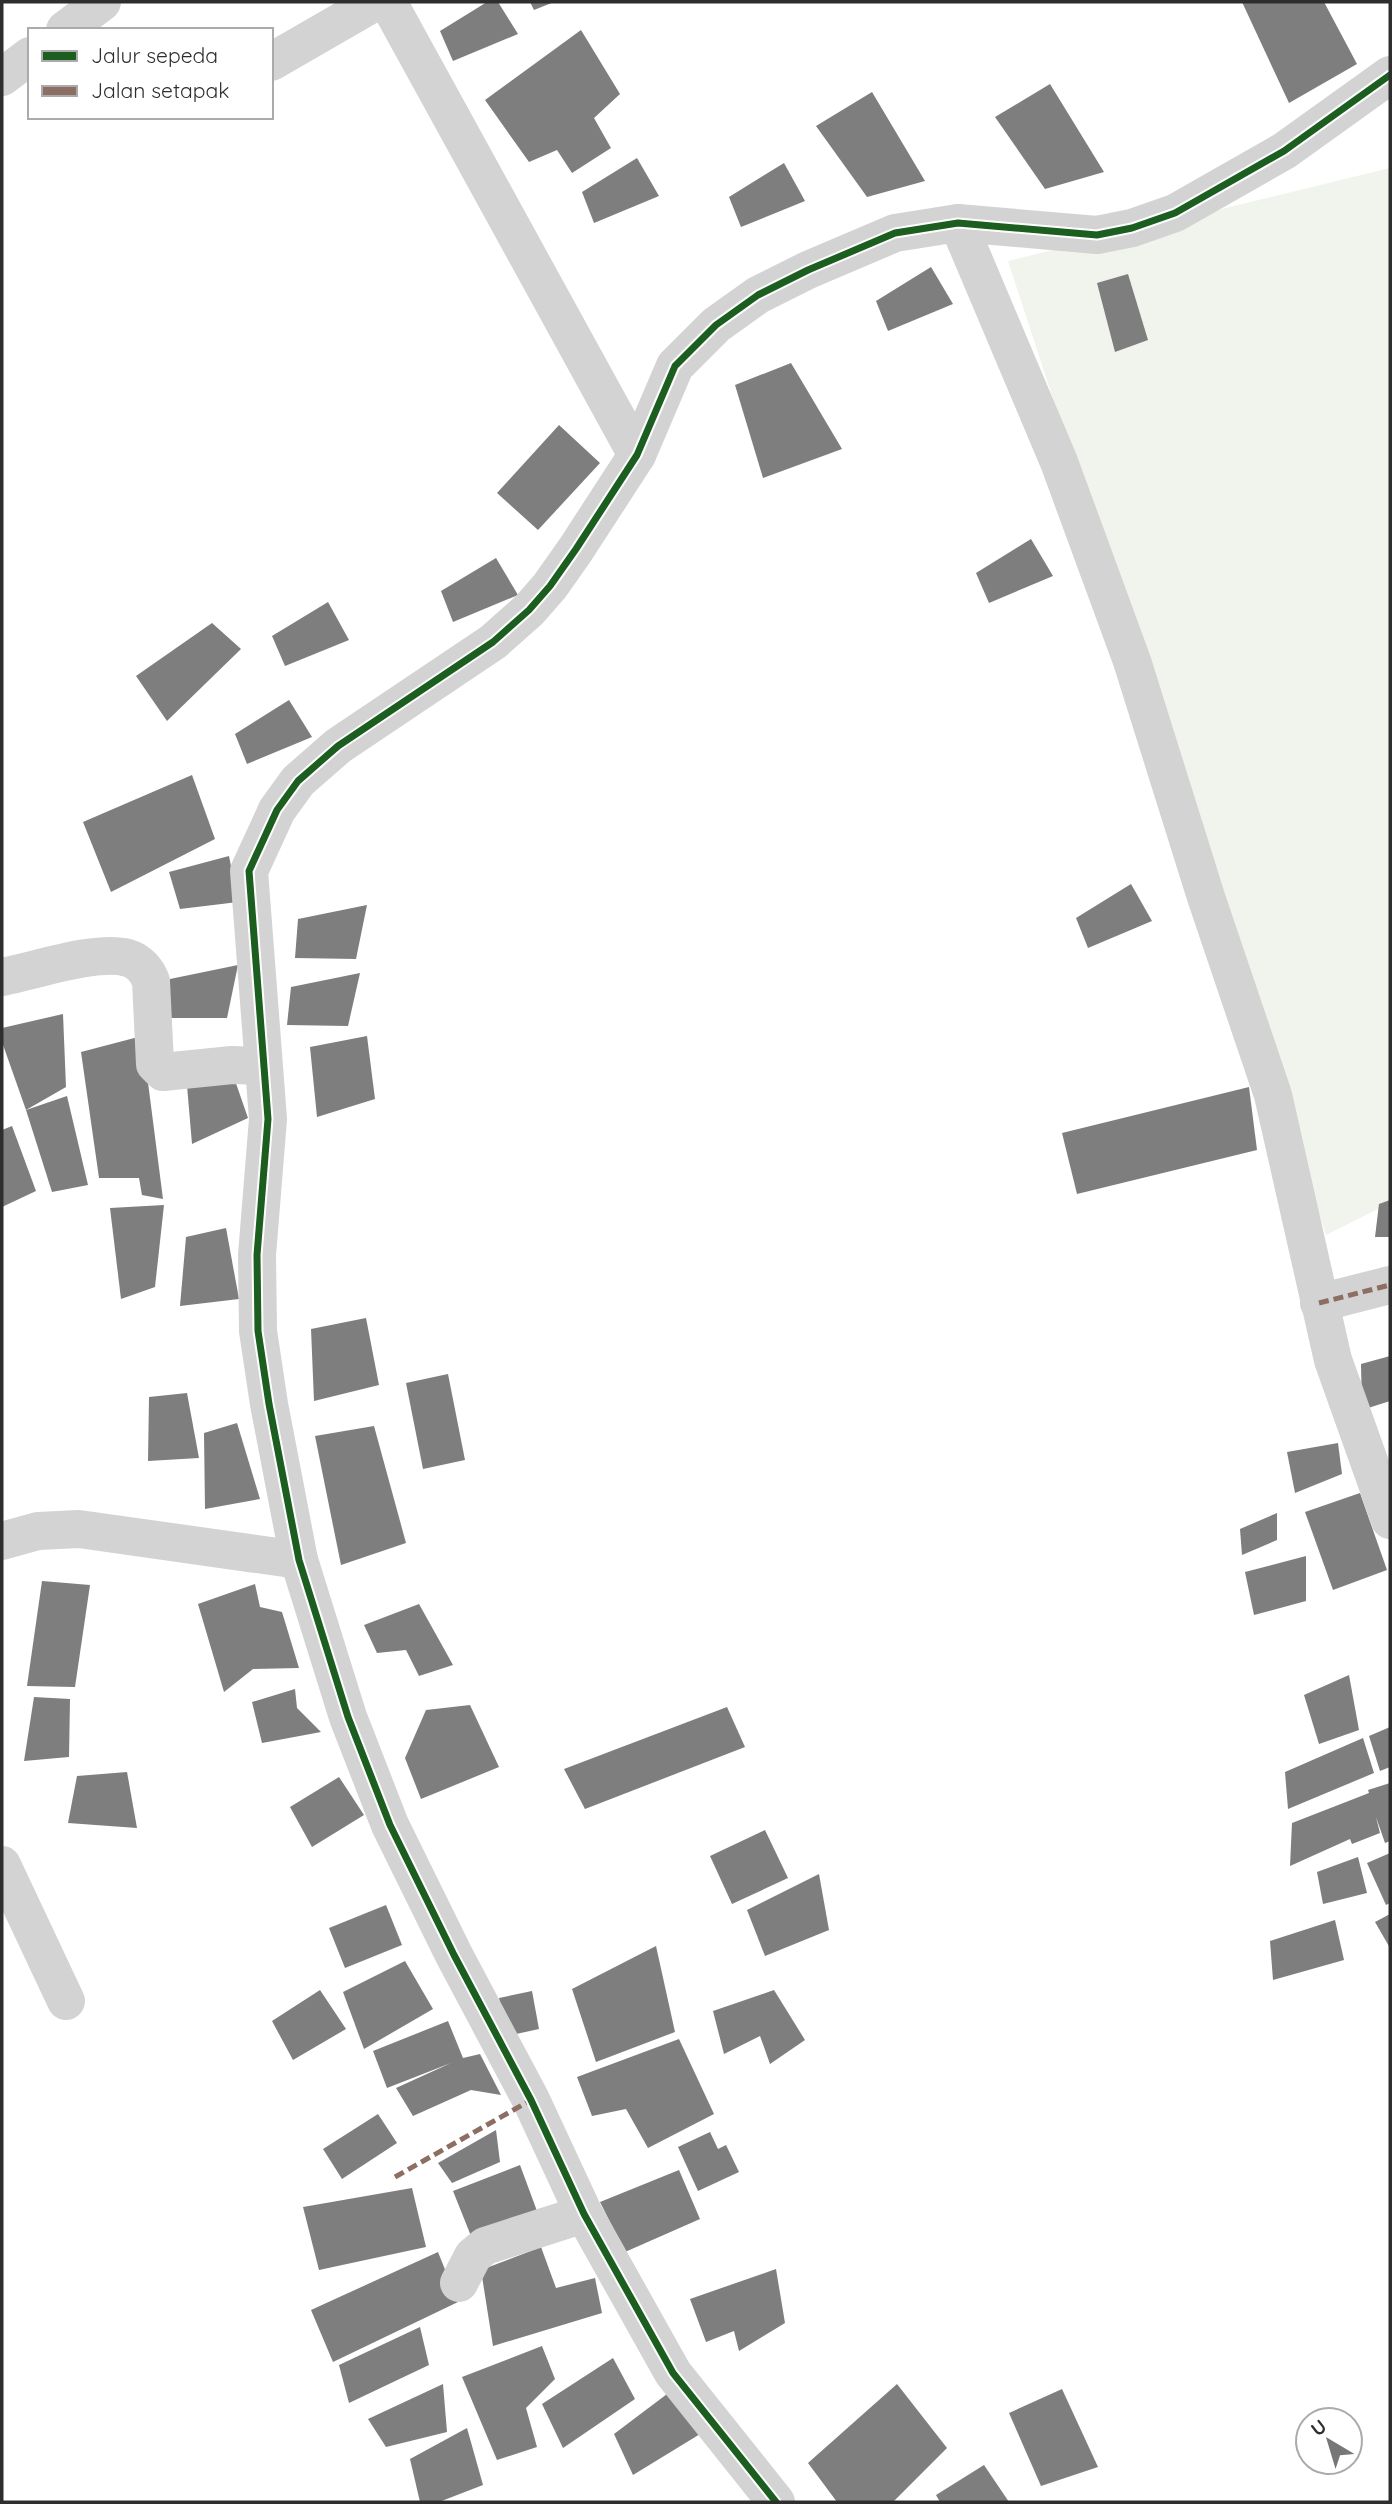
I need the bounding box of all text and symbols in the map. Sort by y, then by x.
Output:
legend [28,28,273,119]
text: Jalur sepeda [91,42,218,68]
text: Jalan setapak [91,77,229,103]
north arrow [1294,2406,1364,2476]
text: U [1306,2414,1331,2441]

